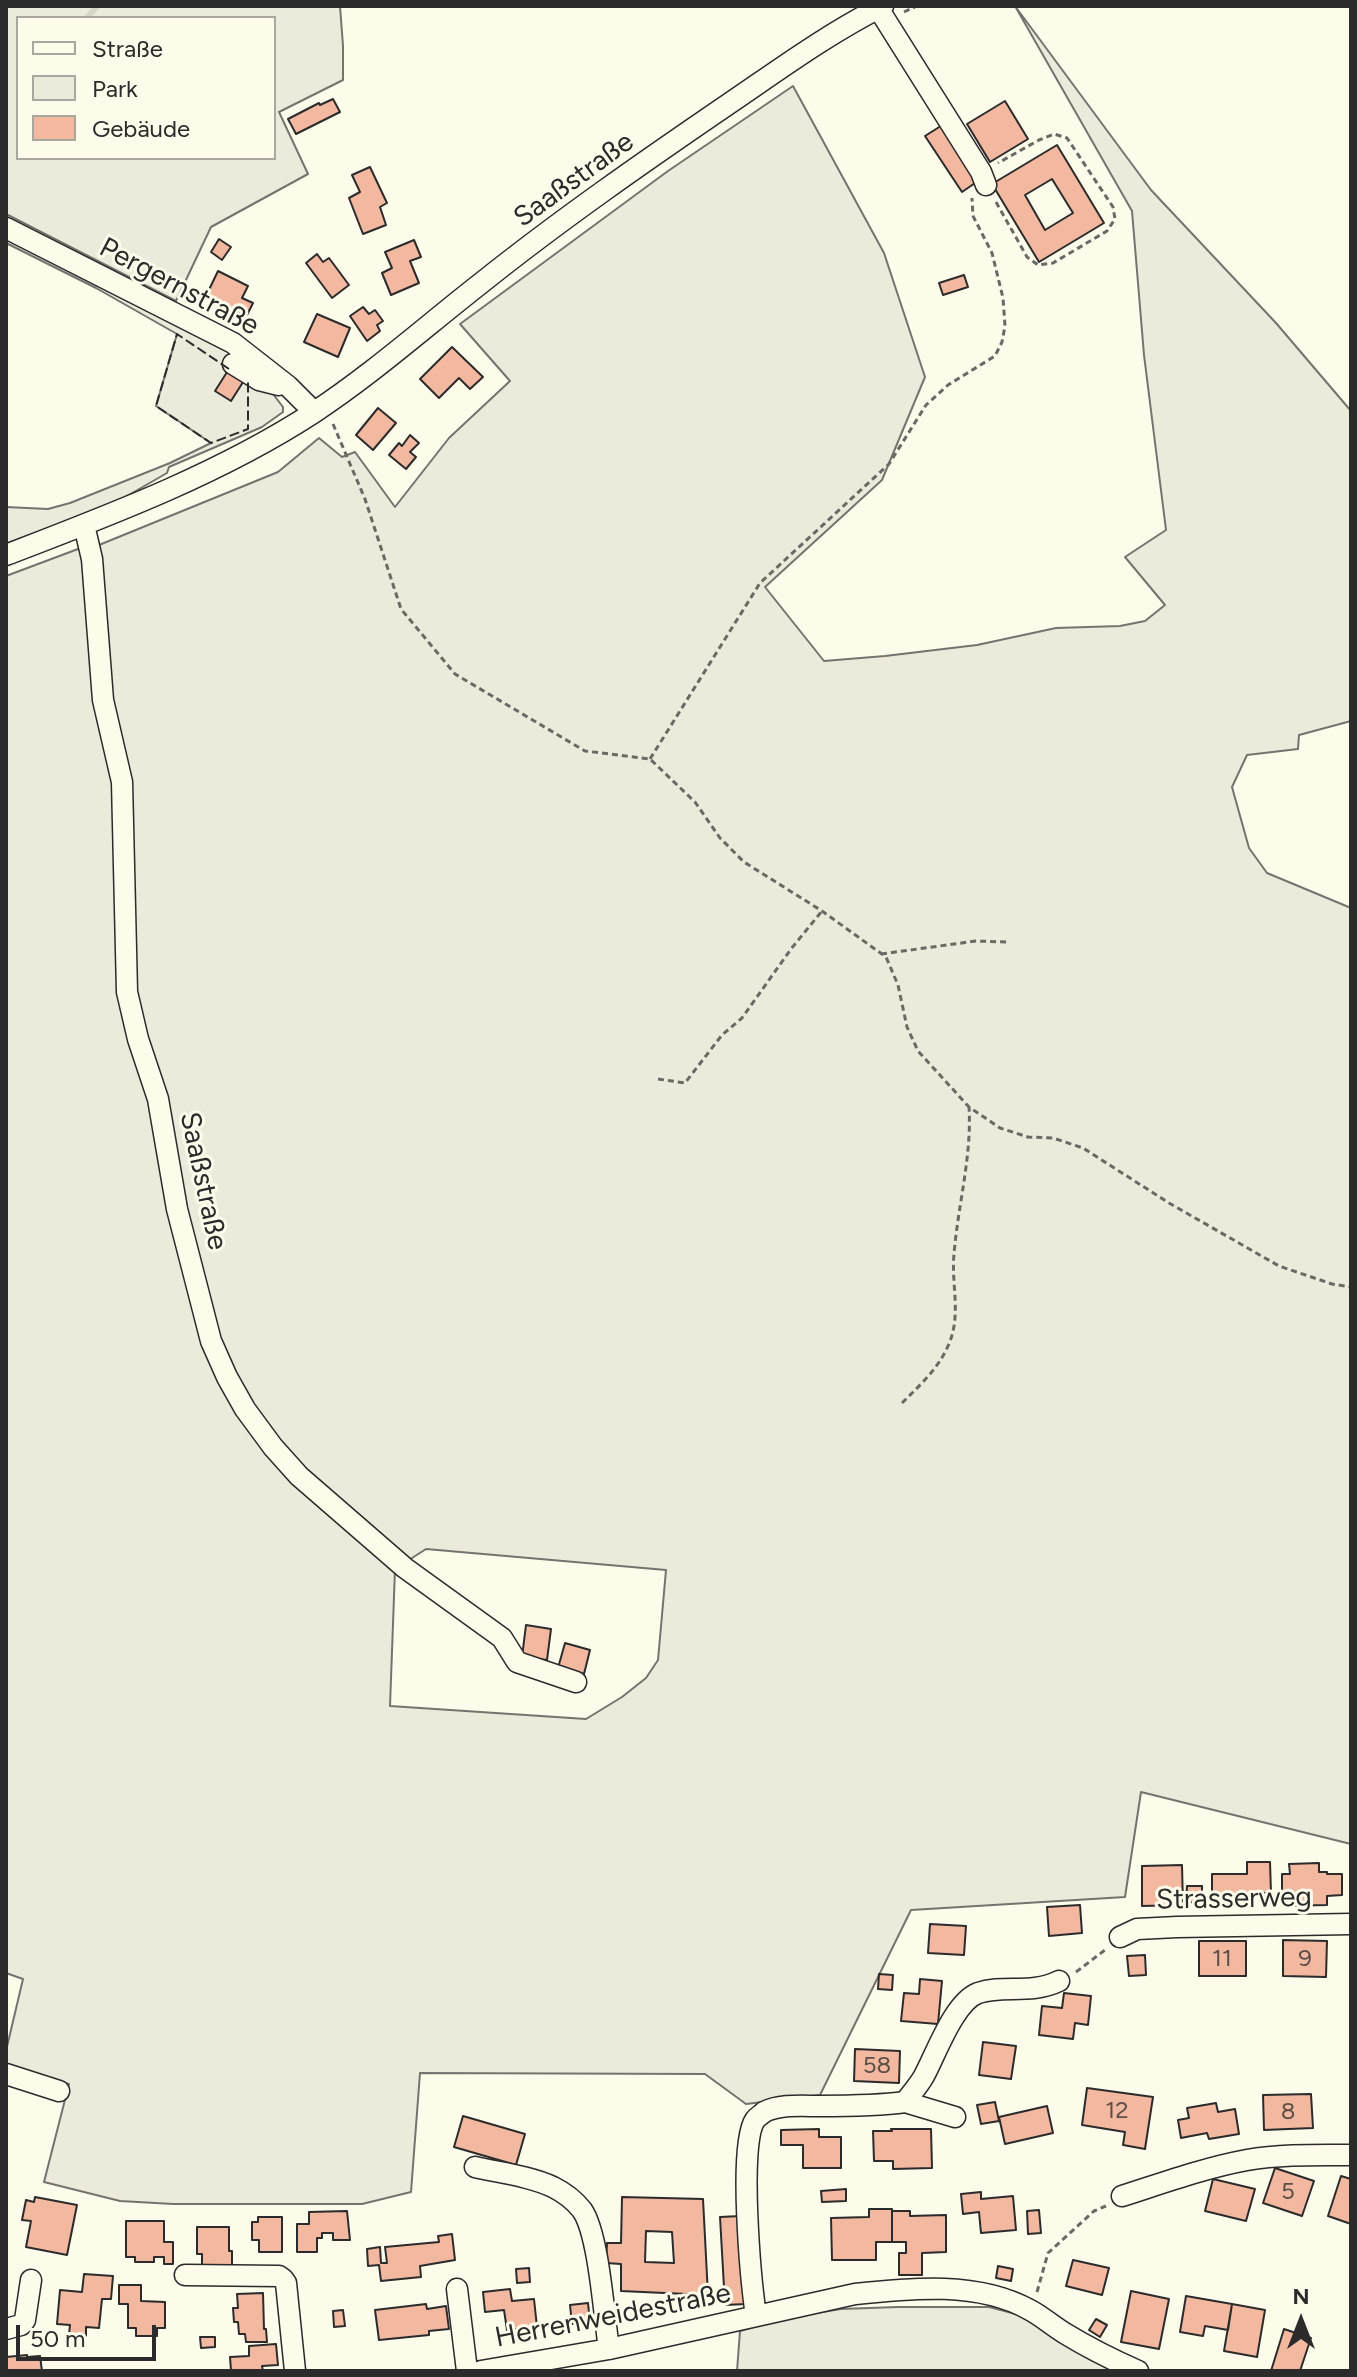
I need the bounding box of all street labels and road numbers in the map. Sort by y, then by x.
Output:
street label: Saaßstraße [507,125,641,235]
street label: Pergernstraße [93,231,265,343]
street label: Saaßstraße [172,1109,234,1253]
street label: Strasserweg [1156,1881,1312,1917]
street label: Herrenweidestraße [492,2277,734,2355]

